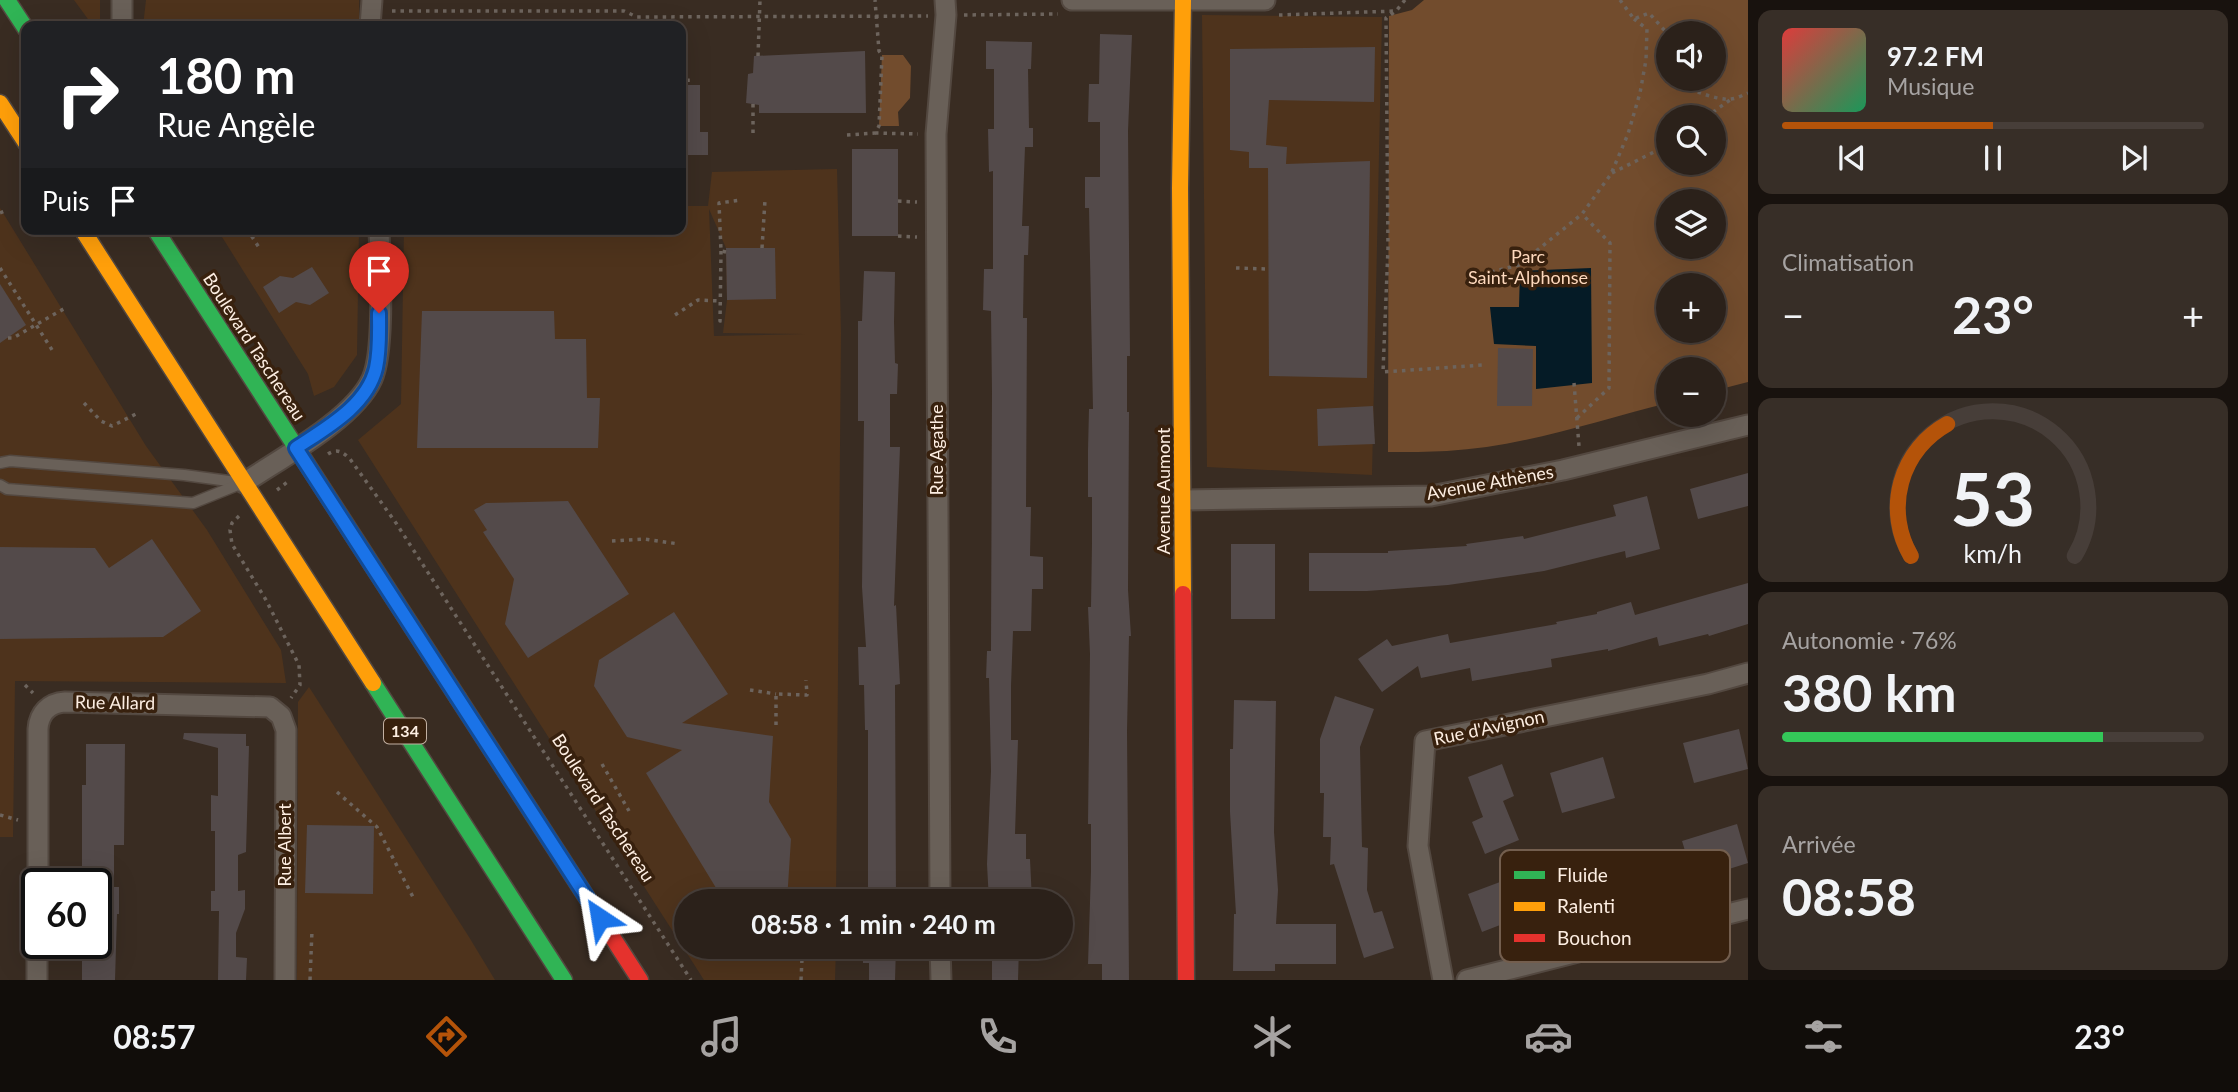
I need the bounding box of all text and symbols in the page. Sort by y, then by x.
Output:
map controls [1656,21,1726,427]
button: sound [1656,21,1726,91]
text: 97.2 FM [1887,40,1984,72]
text: 180 m [157,46,295,104]
icon: right [42,49,133,140]
text: Musique [1887,72,1974,100]
text: Rue Angèle [157,105,315,144]
button: search [1656,105,1726,175]
icon: previous [1833,139,1871,177]
icon: pause [1974,139,2012,177]
icon: next [2115,139,2153,177]
icon: arrive [104,182,142,220]
text: Puis [42,185,90,217]
button: layers [1656,189,1726,259]
pin [349,241,409,313]
park label: Parc Saint-Alphonse [1468,245,1588,288]
text: Climatisation [1782,248,1914,276]
icon: arrive [360,252,398,290]
street label: Boulevard Taschereau [199,268,311,424]
button: + [1656,273,1726,343]
text: 23° [1952,283,2034,345]
text: − [1782,292,1804,338]
text: + [2182,292,2204,338]
button: − [1656,357,1726,427]
street label: Rue Agathe [925,405,947,495]
street label: Avenue Aumont [1152,427,1174,554]
text: 53 [1951,454,2035,542]
street label: Avenue Athènes [1425,460,1555,504]
text: km/h [1964,538,2022,568]
text: Autonomie · 76% [1782,626,1957,654]
text: 380 km [1782,661,1956,723]
street label: Rue Allard [75,690,155,714]
street label: Rue d'Avignon [1431,705,1546,749]
road number: 134 [384,718,426,744]
street label: Boulevard Taschereau [548,729,660,885]
street label: Rue Albert [273,803,295,887]
text: Arrivée [1782,830,1856,858]
legend [1500,850,1730,962]
text: Fluide [1557,863,1608,886]
text: 08:58 [1782,865,1916,927]
speed limit sign: 60 [21,868,112,959]
position arrow [563,881,637,955]
text: Ralenti [1557,894,1615,917]
text: 08:58 · 1 min · 240 m [751,908,996,940]
text: Bouchon [1557,926,1632,949]
icon: directions [422,1012,471,1061]
icon: music [697,1012,746,1061]
icon: phone [973,1012,1022,1061]
icon: climate [1248,1012,1297,1061]
icon: car [1524,1012,1573,1061]
icon: filters [1799,1012,1848,1061]
text: 08:57 [113,1017,196,1056]
text: 23° [2074,1017,2125,1056]

